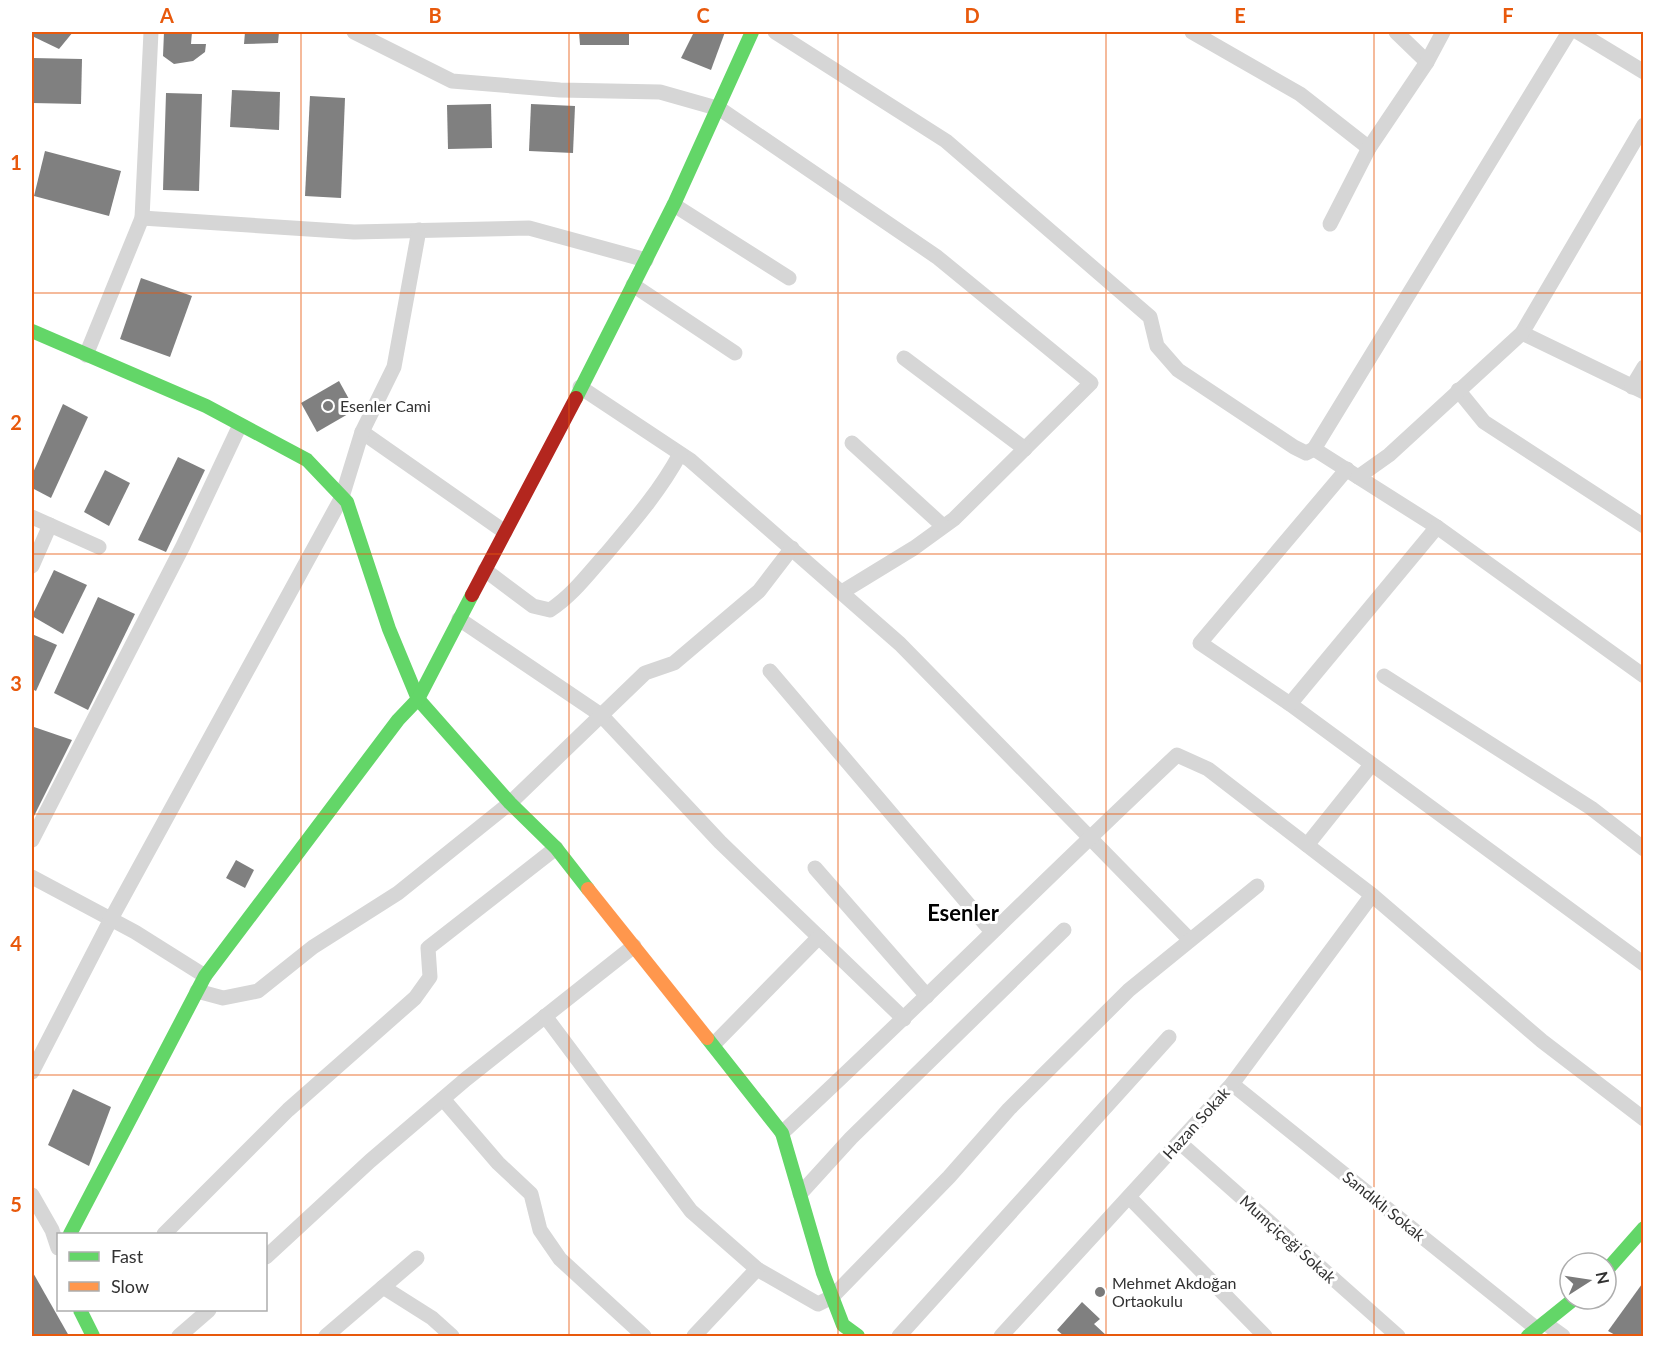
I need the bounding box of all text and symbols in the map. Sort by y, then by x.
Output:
text: A [159,3,174,27]
text: B [428,3,442,27]
text: C [696,3,710,27]
text: D [964,3,980,27]
text: E [1234,3,1246,27]
text: F [1502,3,1514,27]
text: 1 [10,150,22,174]
place label: Esenler Cami [340,396,431,415]
marker: Esenler Cami [321,399,335,413]
text: 2 [10,410,22,434]
text: 3 [10,671,22,695]
district label: Esenler [927,899,1000,926]
text: 4 [10,931,22,955]
street label: Hazan Sokak [1158,1082,1233,1162]
street label: Sandıklı Sokak [1339,1167,1430,1245]
street label: Mumçiçeği Sokak [1236,1191,1341,1287]
text: 5 [10,1192,22,1216]
legend [57,1233,267,1311]
text: Fast [111,1245,144,1267]
north arrow [1558,1251,1618,1311]
text: N [1593,1270,1614,1286]
place label: Mehmet Akdoğan Ortaokulu [1112,1273,1237,1310]
text: Slow [111,1275,149,1297]
marker: Mehmet Akdoğan Ortaokulu [1093,1285,1107,1299]

